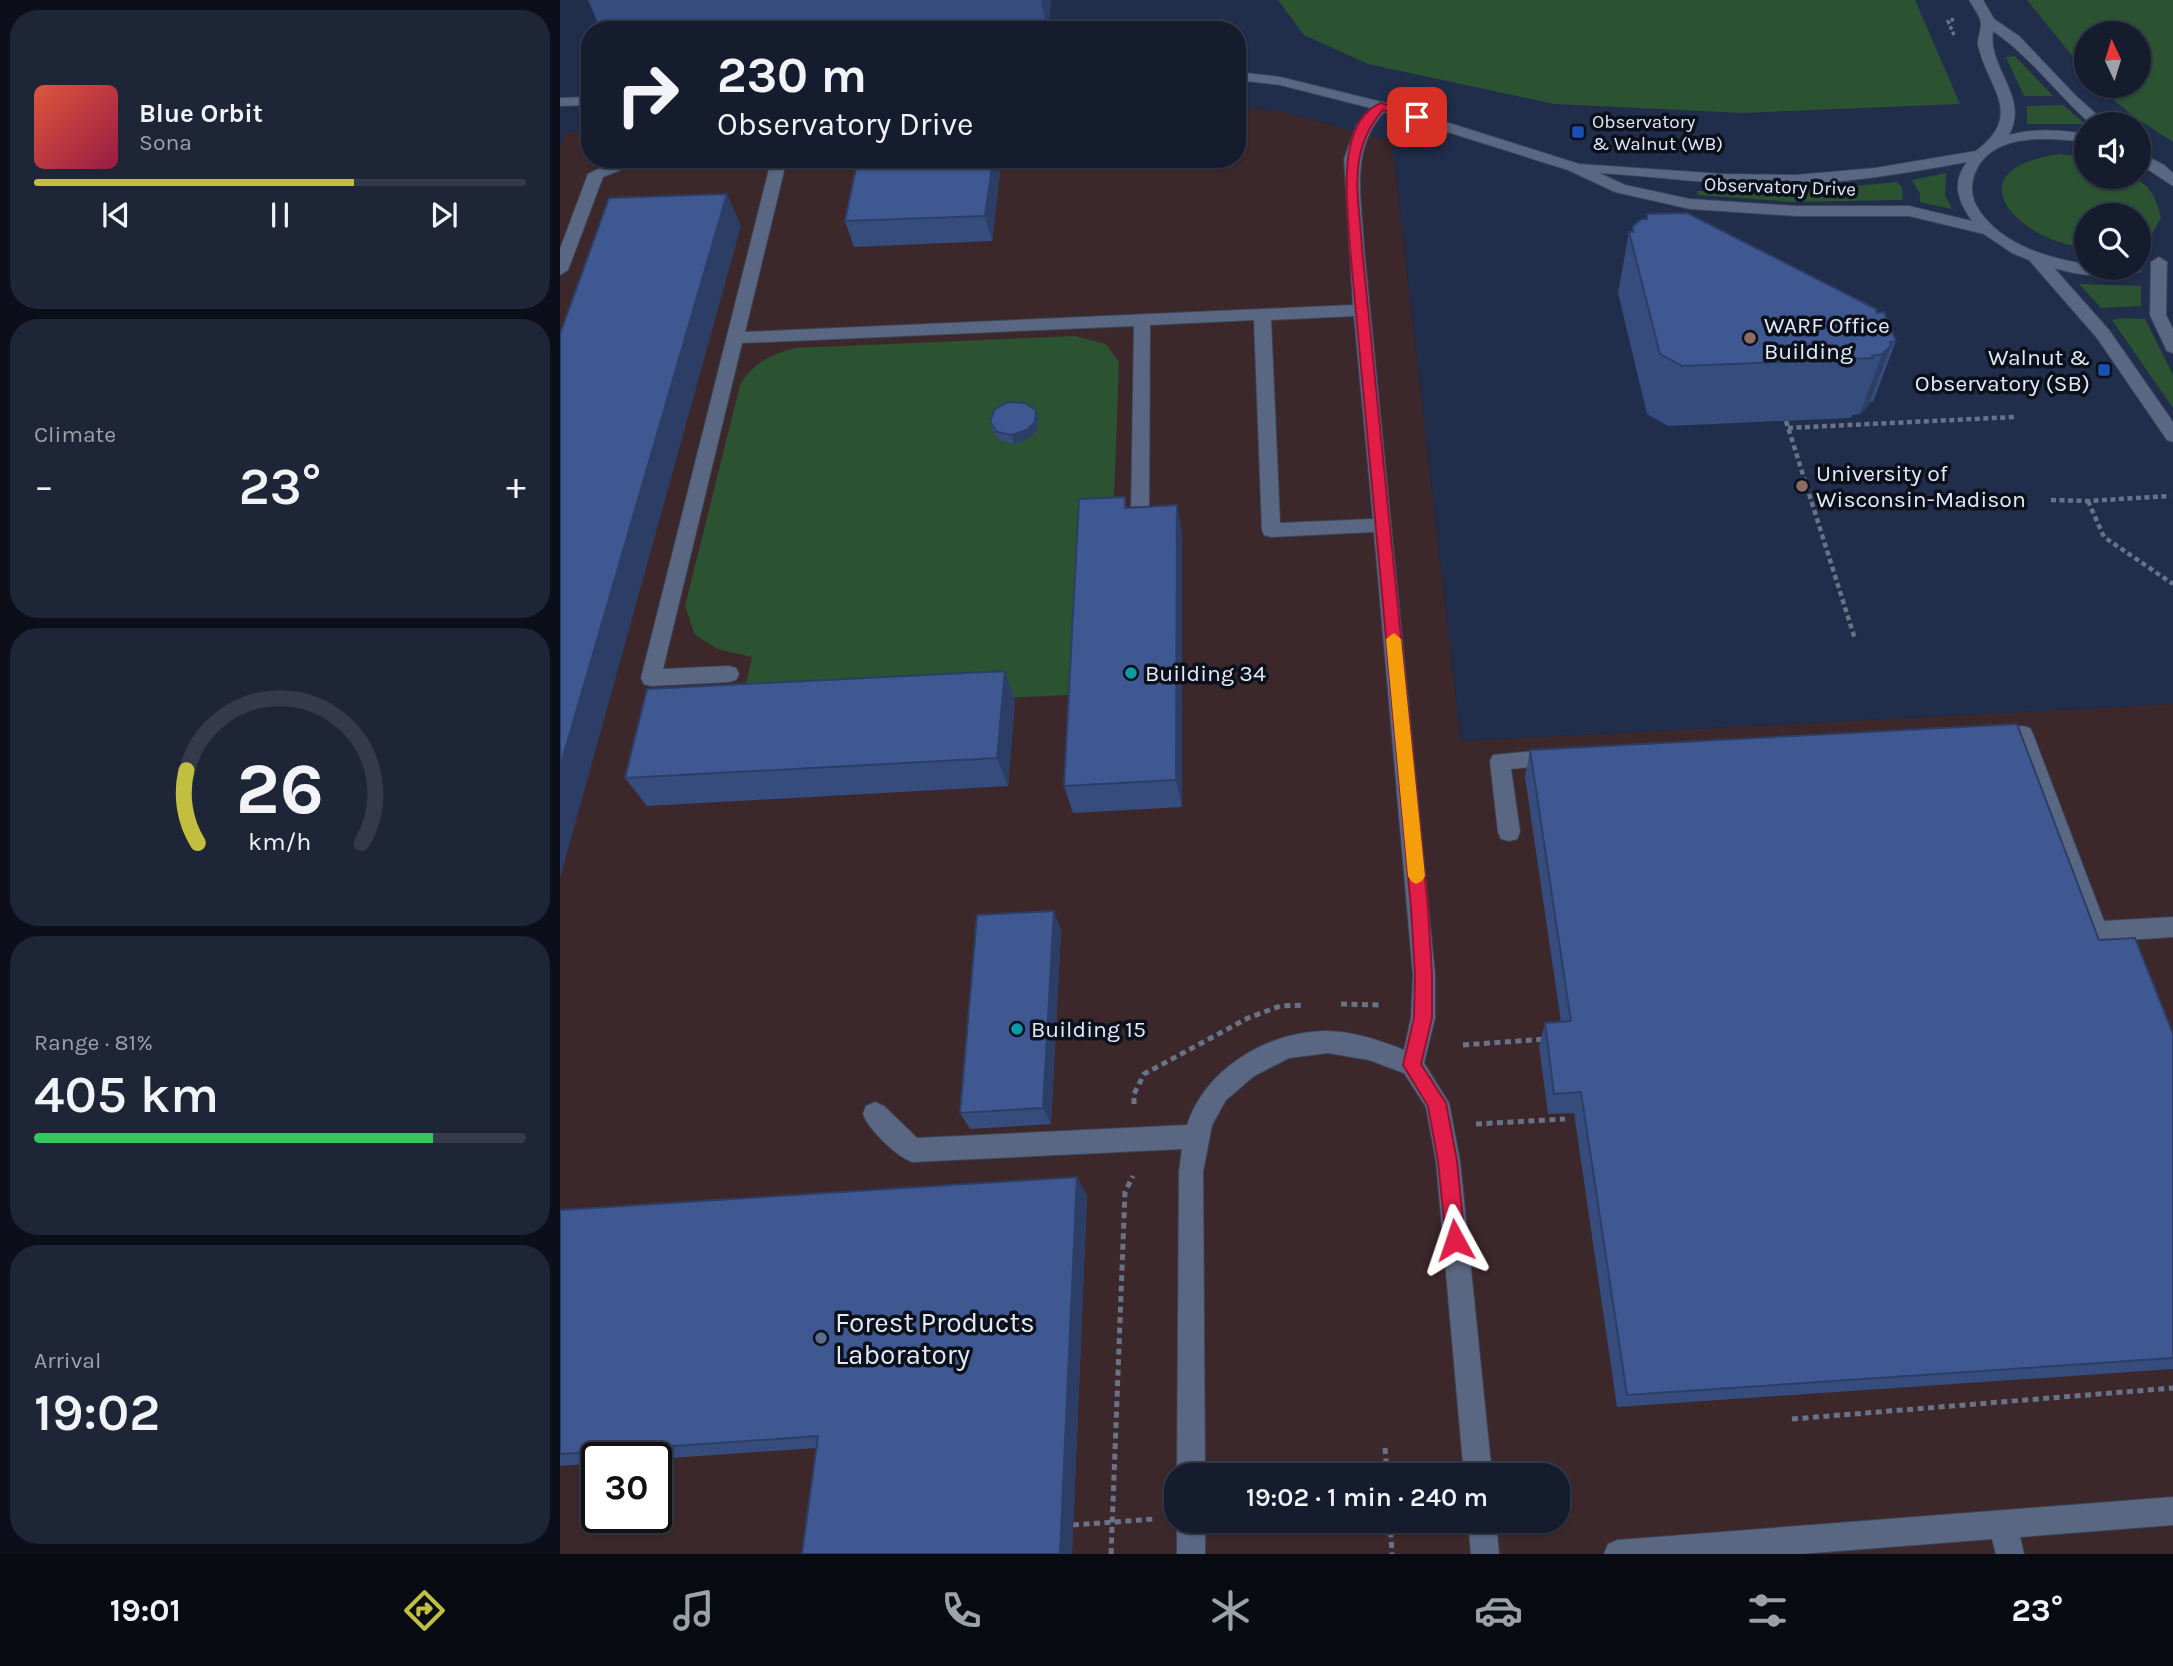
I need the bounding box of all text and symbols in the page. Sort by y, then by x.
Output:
north arrow [2074,21,2151,98]
map controls [2074,21,2151,280]
text: 230 m [717,47,867,104]
icon: right [602,49,693,140]
pin [1387,87,1447,147]
text: Blue Orbit [139,98,263,129]
icon: arrive [1398,98,1436,136]
text: Observatory Drive [717,106,973,143]
place label: Observatory & Walnut (WB) [1592,111,1723,155]
button: sound [2074,112,2151,189]
marker: Observatory & Walnut (WB) [1570,124,1586,140]
text: Sona [139,129,192,156]
street label: Observatory Drive [1703,173,1856,201]
icon: previous [97,196,135,234]
icon: pause [261,196,299,234]
icon: next [425,196,463,234]
button: search [2074,203,2151,280]
place label: WARF Office Building [1764,312,1890,365]
marker: WARF Office Building [1742,330,1758,346]
place label: Walnut & Observatory (SB) [1915,344,2090,397]
marker: Walnut & Observatory (SB) [2096,362,2112,378]
text: Climate [34,421,116,448]
text: 23° [239,456,321,517]
place label: University of Wisconsin-Madison [1816,460,2026,513]
text: − [34,464,54,509]
text: + [506,464,526,509]
marker: University of Wisconsin-Madison [1794,478,1810,494]
place label: Building 34 [1145,660,1266,687]
marker: Building 34 [1123,665,1139,681]
text: 26 [236,746,324,831]
text: km/h [248,827,312,856]
place label: Building 15 [1031,1016,1146,1043]
marker: Building 15 [1009,1021,1025,1037]
text: Range · 81% [34,1029,153,1056]
text: 405 km [34,1064,219,1125]
position arrow [1418,1203,1492,1277]
place label: Forest Products Laboratory [835,1306,1035,1371]
marker: Forest Products Laboratory [813,1330,829,1346]
text: Arrival [34,1347,101,1374]
text: 19:02 [34,1382,160,1443]
speed limit sign: 30 [581,1442,672,1533]
text: 19:02 · 1 min · 240 m [1246,1482,1488,1513]
icon: directions [400,1586,449,1635]
icon: music [669,1586,718,1635]
icon: phone [937,1586,986,1635]
icon: climate [1206,1586,1255,1635]
icon: car [1474,1586,1523,1635]
icon: filters [1743,1586,1792,1635]
text: 19:01 [110,1592,181,1629]
text: 23° [2011,1592,2063,1629]

